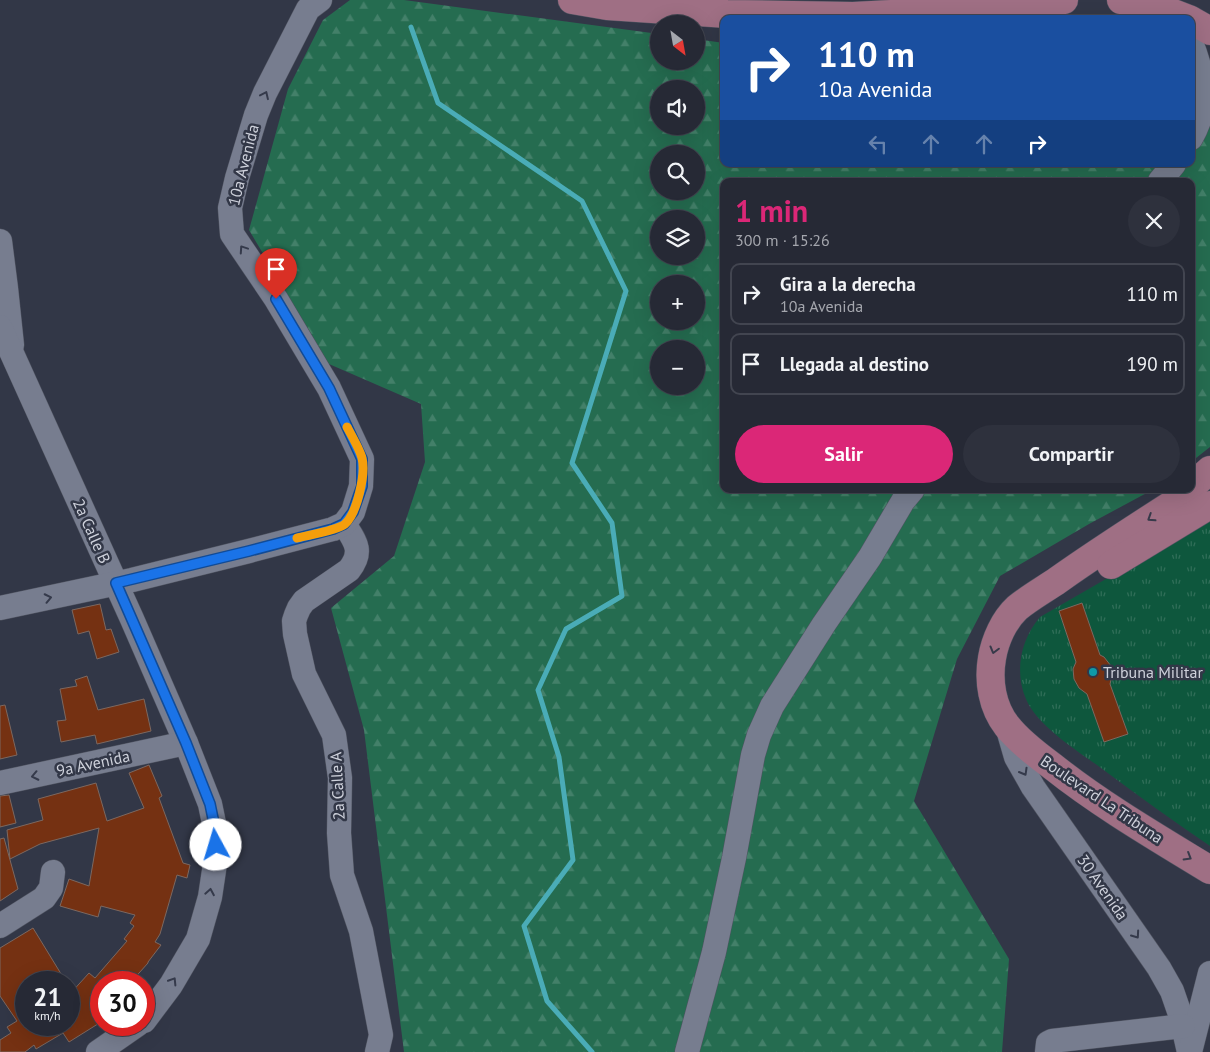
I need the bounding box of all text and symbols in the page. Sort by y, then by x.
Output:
north arrow [650,15,705,70]
map controls [650,15,705,395]
text: 110 m [818,31,915,77]
icon: right [735,35,800,100]
text: 10a Avenida [818,75,932,103]
button: sound [650,80,705,135]
one-way arrow [258,91,269,100]
street label: 10a Avenida [223,122,263,208]
icon: left [864,130,892,158]
icon: ahead [917,130,945,158]
icon: ahead [970,130,998,158]
icon: right [1023,130,1051,158]
button: search [650,145,705,200]
text: 1 min [735,191,808,230]
button: close [1128,195,1180,247]
button: layers [650,210,705,265]
text: 300 m · 15:26 [735,230,830,250]
one-way arrow [239,245,249,254]
pin [255,248,297,299]
icon: arrive [262,255,290,283]
text: Gira a la derecha [780,272,916,296]
button: + [650,275,705,330]
icon: right [737,280,765,308]
text: 110 m [1126,282,1178,306]
text: 10a Avenida [780,296,863,316]
button: − [650,340,705,395]
icon: arrive [737,350,765,378]
text: Llegada al destino [780,352,929,376]
text: 190 m [1126,352,1178,376]
button: Salir [735,425,953,483]
button: Compartir [963,425,1180,483]
street label: 2a Calle B [69,495,115,567]
one-way arrow [1147,512,1157,521]
one-way arrow [43,593,52,604]
one-way arrow [989,646,1000,654]
place label: Tribuna Militar [1103,662,1203,682]
marker: Tribuna Militar [1087,666,1099,678]
street label: 9a Avenida [55,745,131,781]
street label: 2a Calle A [325,751,349,821]
street label: Boulevard La Tribuna [1037,751,1167,847]
one-way arrow [1018,766,1028,775]
one-way arrow [31,770,40,781]
position arrow [189,818,241,870]
street label: 30 Avenida [1073,850,1133,924]
one-way arrow [1183,850,1192,860]
one-way arrow [205,887,215,896]
one-way arrow [1130,929,1139,938]
speed limit sign: 30 [90,971,155,1036]
one-way arrow [166,978,176,987]
text: 21 [33,981,62,1013]
text: km/h [34,1008,61,1023]

